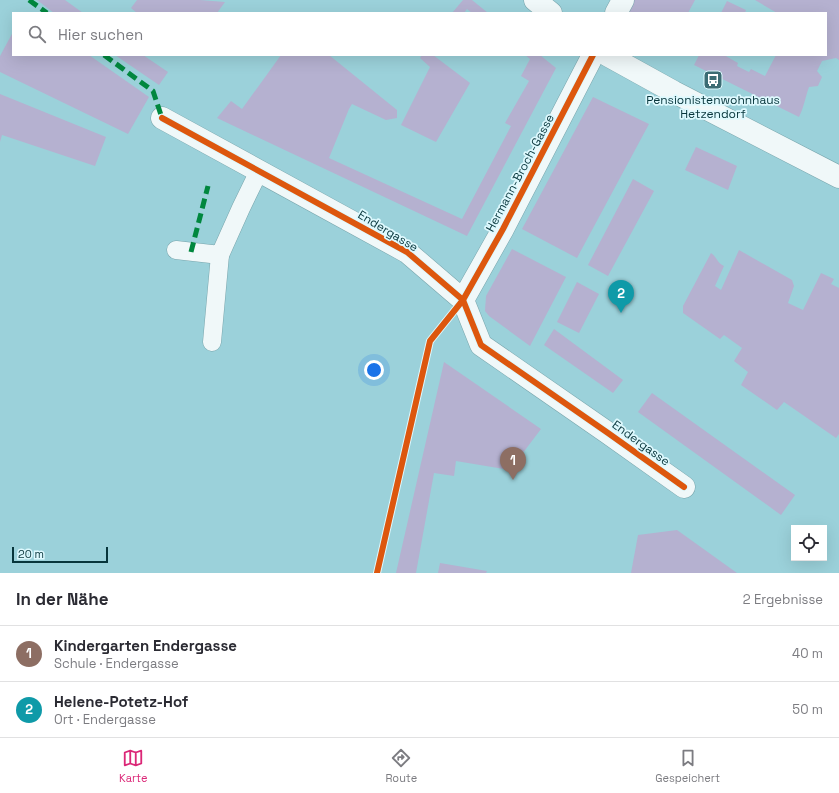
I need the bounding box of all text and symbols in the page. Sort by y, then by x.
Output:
search box [12,12,827,56]
icon: search [26,23,48,45]
text: Hier suchen [58,25,143,44]
bus stop icon: Pensionistenwohnhaus Hetzendorf [702,69,724,91]
place label: Pensionistenwohnhaus Hetzendorf [646,92,780,122]
street label: Hermann-Broch-Gasse [482,111,558,235]
street label: Endergasse [355,207,421,255]
pin: 2 [608,280,634,313]
your location [364,360,384,380]
street label: Endergasse [609,417,673,469]
pin: 1 [500,447,526,480]
map controls [791,525,827,561]
button: locate [791,525,827,561]
scale bar [12,545,108,564]
text: 20 m [18,547,44,561]
text: In der Nähe [16,588,108,610]
text: 2 Ergebnisse [743,591,823,608]
text: Kindergarten Endergasse [54,636,237,655]
text: 1 [26,645,32,662]
text: 40 m [792,645,823,662]
text: Schule · Endergasse [54,655,179,672]
text: Helene-Potetz-Hof [54,692,188,711]
text: 2 [25,701,33,718]
text: 50 m [792,701,823,718]
text: Ort · Endergasse [54,711,156,728]
tab: Karte [119,747,148,785]
tab: Route [385,747,417,785]
tab: Gespeichert [655,747,720,785]

